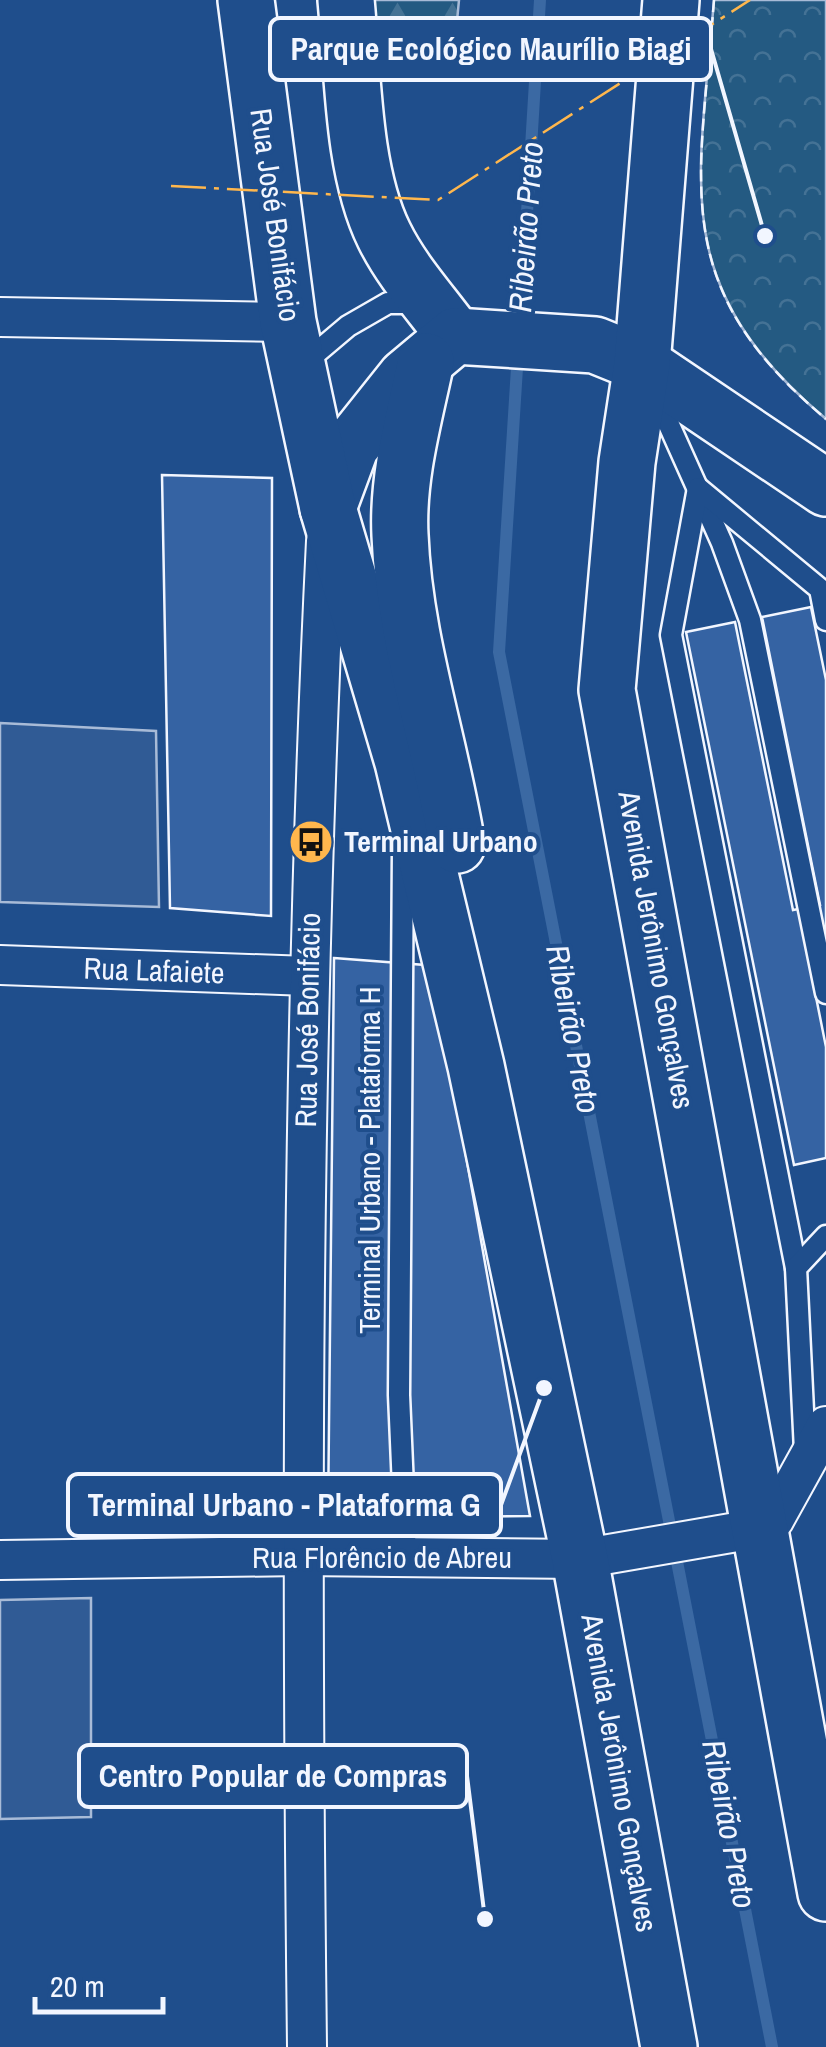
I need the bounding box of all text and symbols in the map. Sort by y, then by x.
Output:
callout: Parque Ecológico Maurílio Biagi [270,18,711,80]
text: Parque Ecológico Maurílio Biagi [290,27,692,70]
street label: Rua José Bonifácio [241,106,311,324]
water label: Ribeirão Preto [498,140,553,314]
street label: Avenida Jerônimo Gonçalves [609,787,705,1112]
bus stop icon: Terminal Urbano [288,819,334,865]
place label: Terminal Urbano [344,821,538,861]
street label: Rua José Bonifácio [285,912,329,1128]
water label: Ribeirão Preto [536,941,611,1117]
street label: Rua Lafaiete [83,948,225,992]
street label: Terminal Urbano - Plataforma H [349,986,389,1334]
callout: Terminal Urbano - Plataforma G [68,1474,501,1536]
text: Terminal Urbano - Plataforma G [87,1483,481,1526]
street label: Rua Florêncio de Abreu [252,1537,512,1577]
street label: Avenida Jerônimo Gonçalves [572,1610,668,1935]
water label: Ribeirão Preto [692,1736,767,1912]
callout: Centro Popular de Compras [79,1745,467,1807]
text: Centro Popular de Compras [99,1754,447,1797]
scale bar [35,1952,162,2014]
text: 20 m [50,1966,105,2006]

